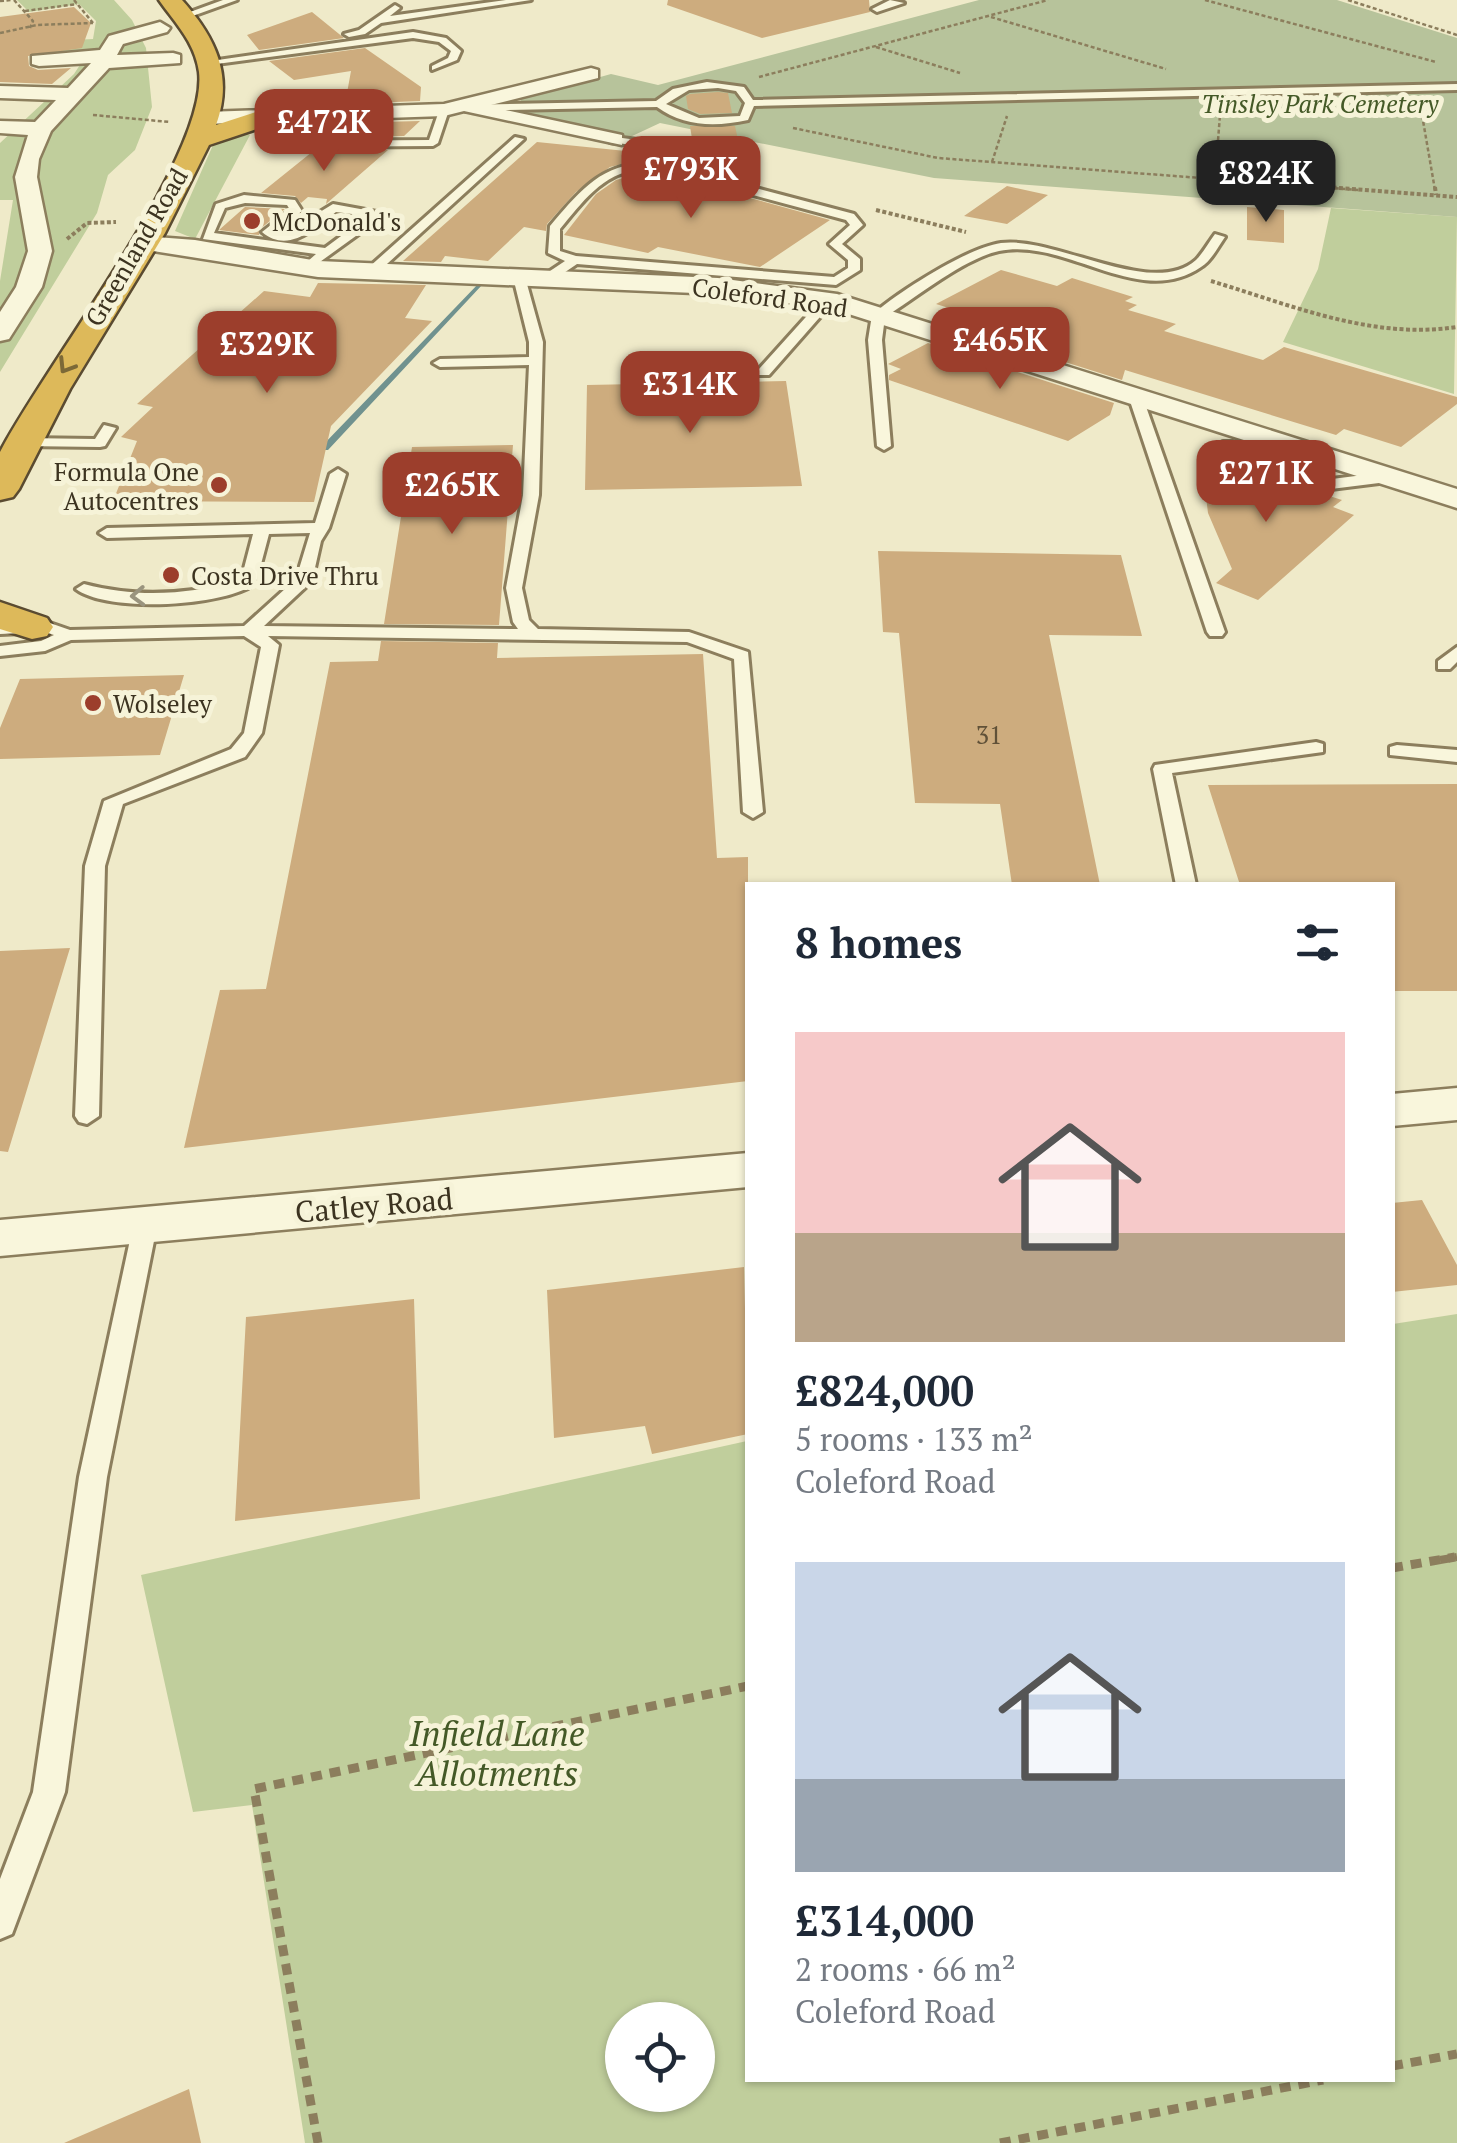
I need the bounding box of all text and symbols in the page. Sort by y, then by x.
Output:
park label: Tinsley Park Cemetery [1202,87,1439,120]
pin: £472K [254,89,394,174]
text: £472K [276,100,372,142]
pin: £793K [621,136,761,221]
pin: £824K [1196,140,1336,225]
text: £793K [643,147,739,189]
text: £824K [1218,151,1314,193]
street label: Greenland Road [77,162,195,332]
place label: McDonald's [272,205,401,238]
marker: McDonald's [241,210,263,232]
street label: Coleford Road [690,270,850,324]
pin: £465K [930,307,1070,392]
pin: £329K [197,311,337,396]
text: £465K [952,318,1048,360]
text: £329K [219,322,315,364]
pin: £314K [620,351,760,436]
one-way arrow [59,355,78,373]
text: £314K [642,362,738,404]
pin: £271K [1196,440,1336,525]
text: £271K [1218,451,1314,493]
pin: £265K [382,452,522,537]
place label: Formula One Autocentres [54,455,199,517]
text: £265K [404,463,500,505]
marker: Formula One Autocentres [208,474,230,496]
place label: Costa Drive Thru [191,559,379,592]
marker: Costa Drive Thru [160,564,182,586]
one-way arrow [129,586,145,607]
place label: Wolseley [113,687,212,720]
marker: Wolseley [82,692,104,714]
house number: 31 [976,718,1002,751]
text: 8 homes [795,914,962,970]
icon: filters [1290,915,1345,970]
icon: home [980,1097,1160,1277]
street label: Catley Road [293,1178,455,1232]
text: £824,000 [795,1362,974,1418]
text: 5 rooms · 133 m² [795,1418,1033,1460]
text: Coleford Road [795,1460,996,1502]
icon: home [980,1627,1160,1807]
park label: Infield Lane Allotments [408,1710,585,1796]
text: £314,000 [795,1892,974,1948]
text: 2 rooms · 66 m² [795,1948,1016,1990]
text: Coleford Road [795,1990,996,2032]
map controls [605,2002,715,2112]
button: locate [605,2002,715,2112]

